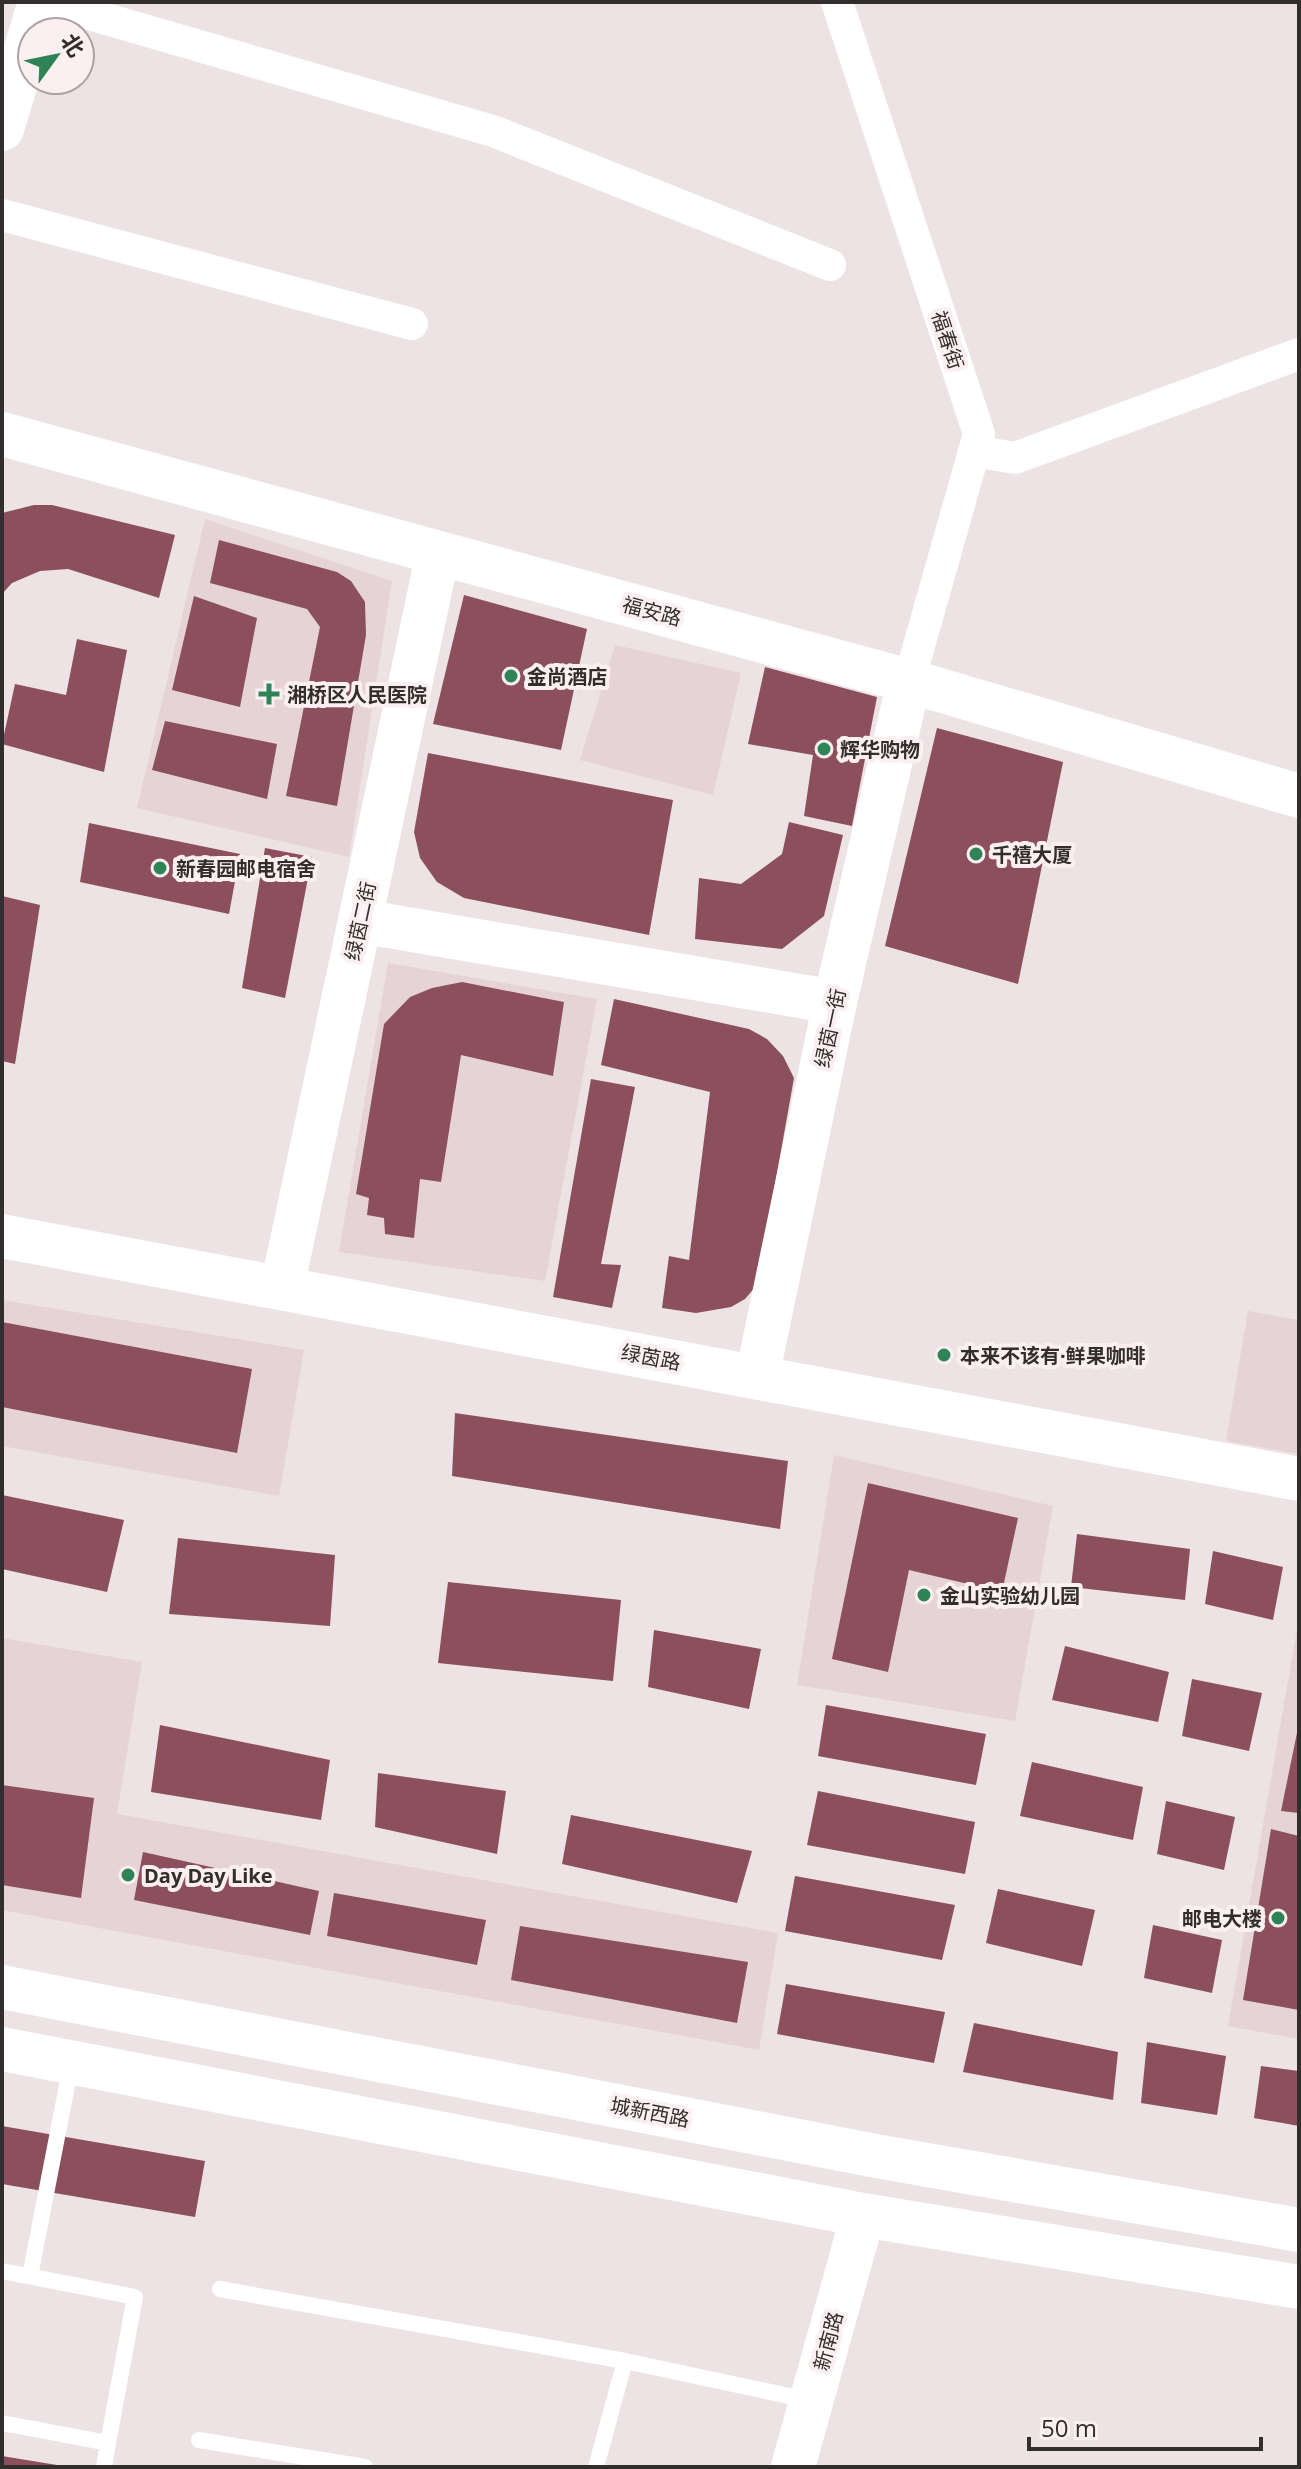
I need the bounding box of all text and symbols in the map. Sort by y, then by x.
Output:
north arrow [16,16,96,96]
text: 北 [55,27,92,62]
street label: 福春街 [926,307,970,373]
street label: 福安路 [620,590,684,632]
place label: 金尚酒店 [527,663,607,690]
marker: 金尚酒店 [502,667,520,685]
place label: 湘桥区人民医院 [287,681,427,708]
marker: 湘桥区人民医院 [258,683,280,705]
place label: 辉华购物 [840,736,920,763]
marker: 辉华购物 [815,740,833,758]
place label: 千禧大厦 [992,841,1072,868]
marker: 千禧大厦 [967,845,985,863]
place label: 新春园邮电宿舍 [176,855,316,882]
marker: 新春园邮电宿舍 [151,859,169,877]
street label: 绿茵二街 [338,879,382,963]
street label: 绿茵一街 [808,986,852,1070]
street label: 绿茵路 [619,1338,683,1376]
place label: 本来不该有·鲜果咖啡 [960,1342,1146,1369]
marker: 本来不该有·鲜果咖啡 [935,1346,953,1364]
place label: 金山实验幼儿园 [940,1582,1080,1609]
marker: 金山实验幼儿园 [915,1586,933,1604]
place label: Day Day Like [144,1862,273,1889]
marker: Day Day Like [119,1866,137,1884]
place label: 邮电大楼 [1182,1905,1262,1932]
marker: 邮电大楼 [1269,1909,1287,1927]
street label: 城新西路 [608,2091,692,2133]
street label: 新南路 [807,2309,849,2373]
scale bar [1029,2401,1261,2451]
text: 50 m [1041,2411,1097,2444]

